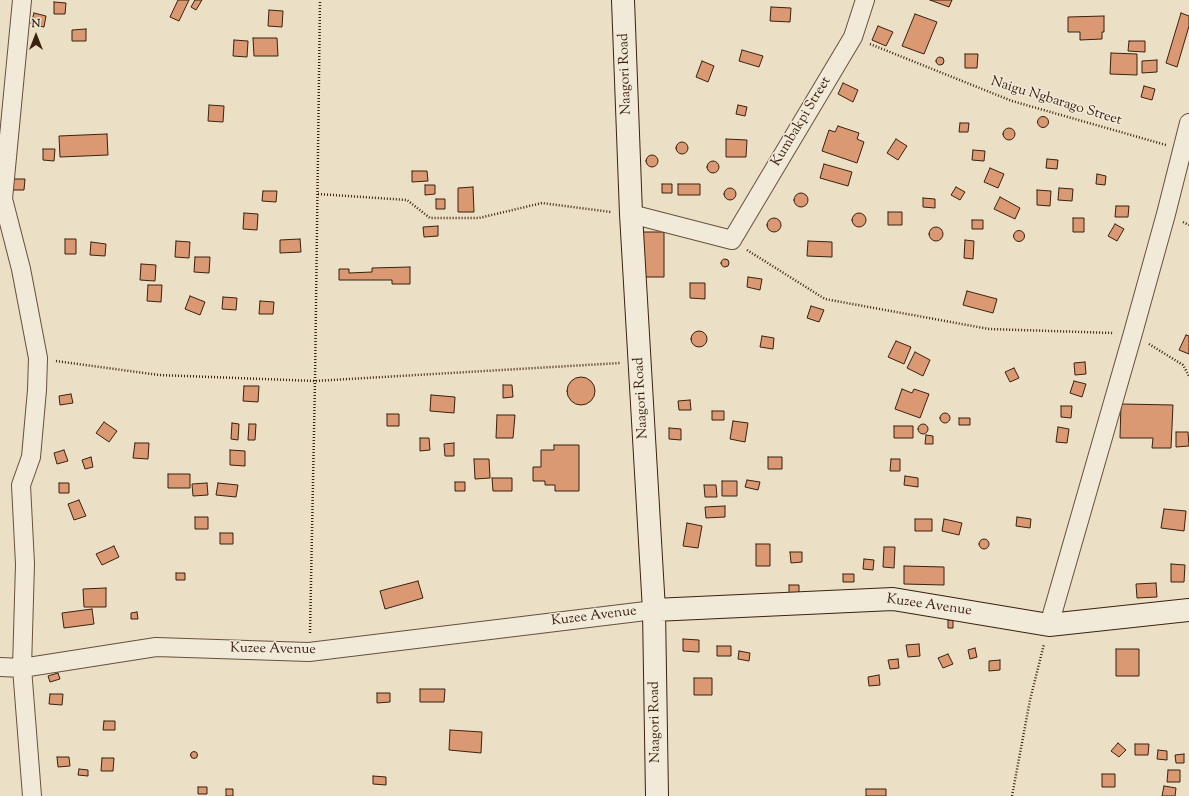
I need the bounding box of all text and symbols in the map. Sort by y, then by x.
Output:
north arrow [16,16,56,56]
text: N [32,16,40,32]
street label: Naagori Road [616,33,636,115]
street label: Kumbakpi Street [769,74,835,170]
street label: Naigu Ngbarago Street [989,74,1123,130]
street label: Naagori Road [631,357,653,439]
street label: Kuzee Avenue [885,592,973,620]
street label: Kuzee Avenue [550,603,638,631]
street label: Kuzee Avenue [230,641,316,659]
street label: Naagori Road [647,681,665,763]

